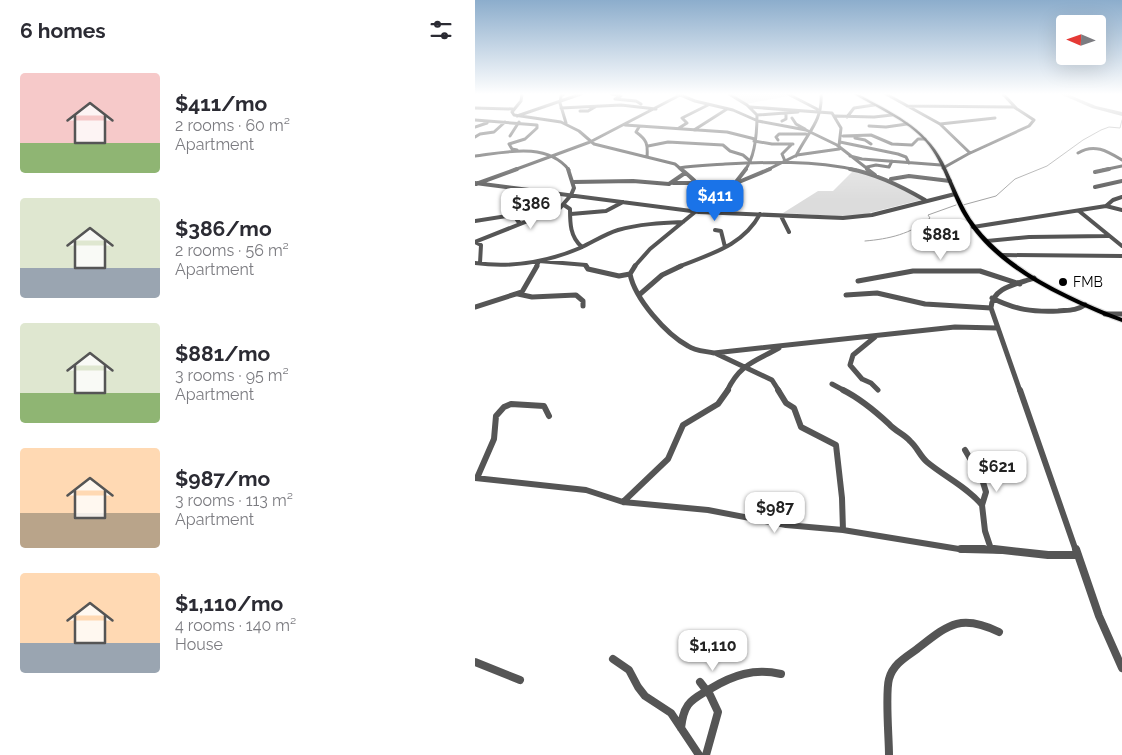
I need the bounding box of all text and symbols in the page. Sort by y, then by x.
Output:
north arrow [1056,15,1106,65]
map controls [1056,15,1106,65]
icon: filters [427,16,455,44]
text: 6 homes [20,18,106,43]
text: $411/mo [175,91,267,116]
icon: home [60,93,120,153]
text: 2 rooms · 60 m² [175,116,290,135]
text: Apartment [175,135,254,154]
pin: $411 [685,180,745,222]
text: $411 [697,186,733,205]
pin: $386 [501,188,561,230]
text: $386 [512,194,550,213]
text: $386/mo [175,216,272,241]
icon: home [60,218,120,278]
pin: $881 [911,218,971,261]
text: $881 [922,225,960,244]
text: 2 rooms · 56 m² [175,241,289,260]
text: Apartment [175,260,254,279]
place label: FMB [1073,274,1103,290]
marker: FMB [1057,276,1069,288]
text: $881/mo [175,341,270,366]
icon: home [60,343,120,403]
text: 3 rooms · 95 m² [175,366,289,385]
text: Apartment [175,385,254,404]
pin: $621 [967,450,1027,493]
text: $621 [979,457,1015,476]
text: $987/mo [175,466,270,491]
icon: home [60,468,120,528]
text: 3 rooms · 113 m² [175,491,293,510]
pin: $987 [745,492,805,534]
text: $987 [756,498,794,517]
text: Apartment [175,510,254,529]
text: $1,110/mo [175,591,283,616]
icon: home [60,593,120,653]
text: 4 rooms · 140 m² [175,616,296,635]
pin: $1,110 [672,630,754,672]
text: House [175,635,223,654]
text: $1,110 [689,636,737,655]

